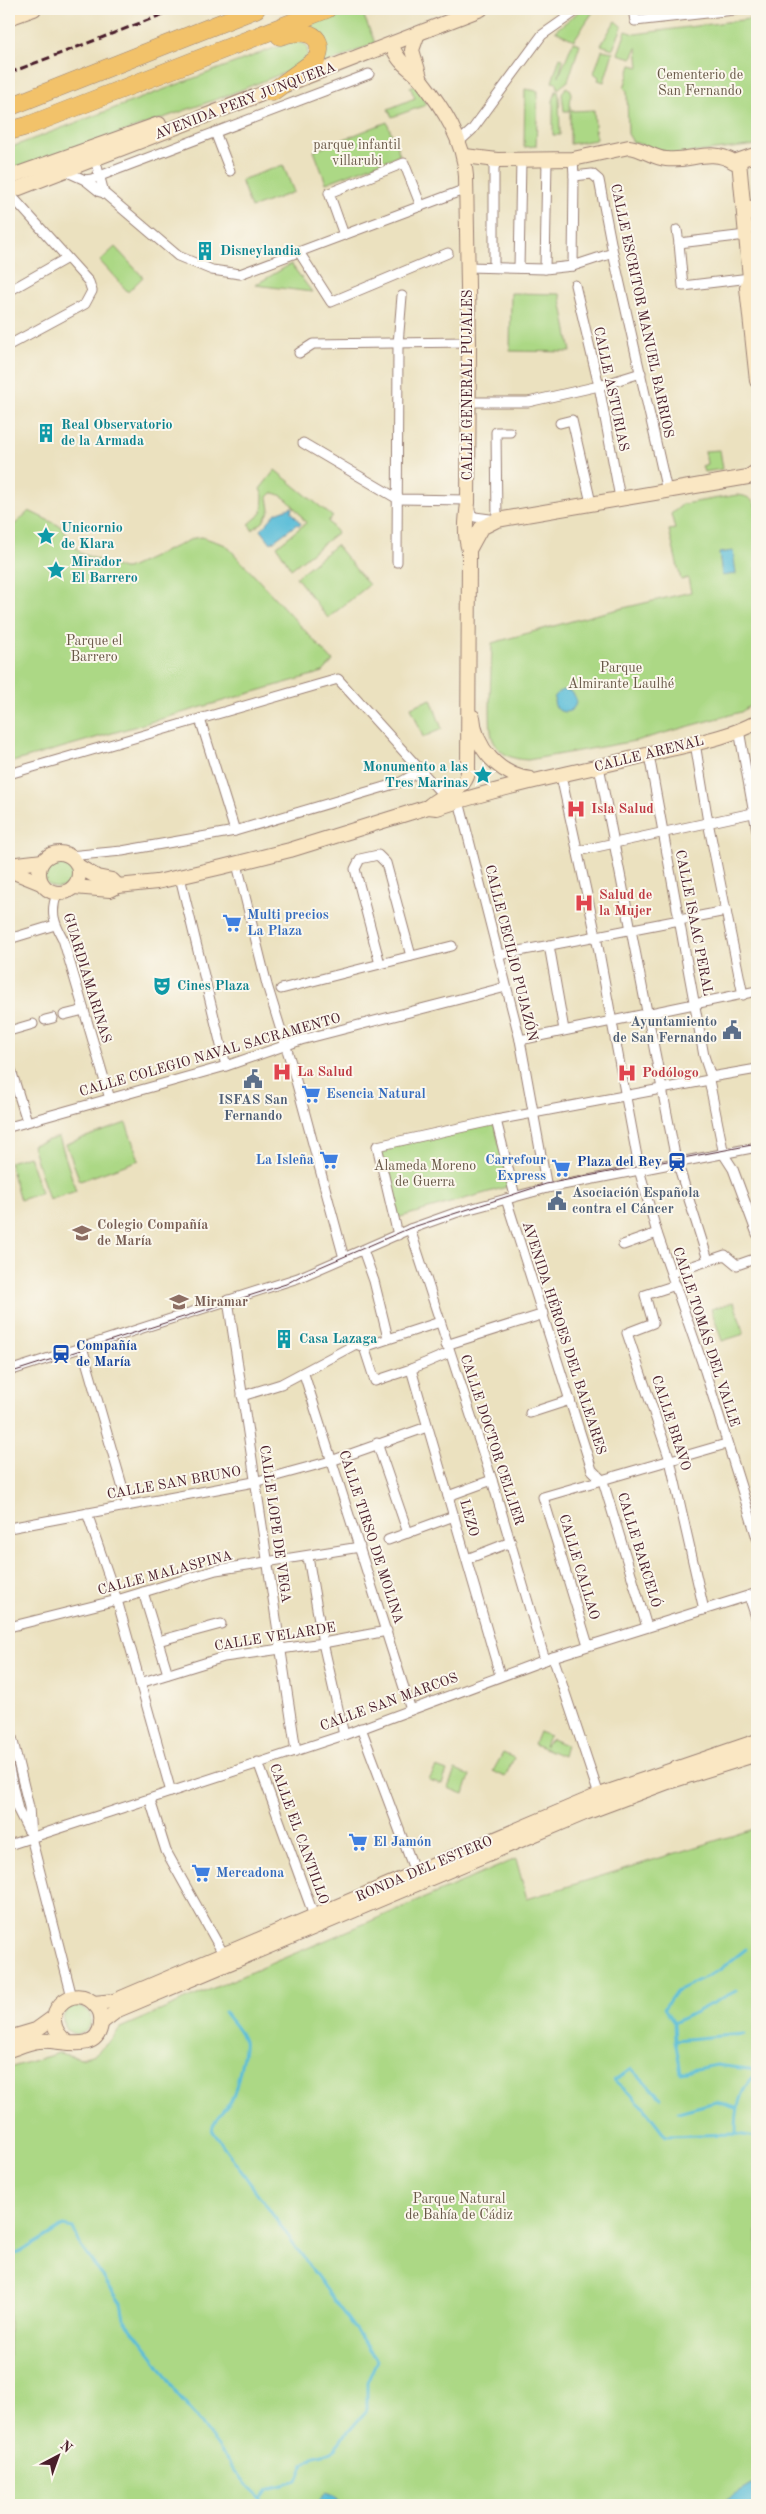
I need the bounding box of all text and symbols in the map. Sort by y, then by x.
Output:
street label: AVENIDA PERY JUNQUERA [152,60,338,142]
park label: Cementerio de San Fernando [657,68,743,98]
park label: parque infantil villarubi [313,138,401,168]
street label: CALLE ESCRITOR MANUEL BARRIOS [608,183,676,439]
building icon: Disneylandia [194,240,216,262]
place label: Disneylandia [220,244,301,258]
street label: CALLE GENERAL PUJALES [461,289,475,481]
street label: CALLE ASTURIAS [591,325,631,453]
place label: Real Observatorio de la Armada [61,418,173,448]
building icon: Real Observatorio de la Armada [35,422,57,444]
place label: Unicornio de Klara [61,521,123,551]
place icon: Unicornio de Klara [35,525,57,547]
place label: Mirador El Barrero [71,555,138,585]
place icon: Mirador El Barrero [45,559,67,581]
park label: Parque el Barrero [66,634,123,664]
park label: Parque Almirante Laulhé [568,661,674,691]
street label: CALLE ARENAL [593,734,705,774]
place label: Monumento a las Tres Marinas [363,760,468,790]
place icon: Monumento a las Tres Marinas [472,764,494,786]
hospital icon: Isla Salud [565,798,587,820]
place label: Isla Salud [591,802,654,816]
street label: CALLE ISAAC PERAL [673,849,715,997]
street label: CALLE CECILIO PUJAZÓN [482,862,544,1043]
place label: Salud de la Mujer [599,888,652,918]
hospital icon: Salud de la Mujer [573,892,595,914]
place label: Multi precios La Plaza [247,908,329,938]
street label: GUARDIAMARINAS [61,911,113,1045]
supermarket icon: Multi precios La Plaza [221,912,243,934]
theatre icon: Cines Plaza [151,975,173,997]
place label: Cines Plaza [177,979,250,993]
street label: CALLE COLEGIO NAVAL SACRAMENTO [78,1011,342,1099]
place label: Ayuntamiento de San Fernando [613,1015,717,1045]
public building icon: Ayuntamiento de San Fernando [721,1019,743,1041]
hospital icon: La Salud [271,1061,293,1083]
hospital icon: Podólogo [616,1062,638,1084]
place label: La Salud [297,1065,353,1079]
place label: Podólogo [642,1066,699,1080]
public building icon: ISFAS San Fernando [242,1068,264,1090]
supermarket icon: Esencia Natural [300,1083,322,1105]
place label: Esencia Natural [326,1087,426,1101]
place label: ISFAS San Fernando [218,1093,288,1123]
supermarket icon: La Isleña [318,1149,340,1171]
station icon: Plaza del Rey [666,1151,688,1173]
place label: La Isleña [256,1153,314,1167]
place label: Carrefour Express [485,1153,546,1183]
place label: Plaza del Rey [577,1155,662,1169]
supermarket icon: Carrefour Express [550,1157,572,1179]
park label: Alameda Moreno de Guerra [374,1159,476,1189]
place label: Asociación Española contra el Cáncer [572,1186,700,1216]
public building icon: Asociación Española contra el Cáncer [546,1190,568,1212]
place label: Colegio Compañía de María [97,1218,208,1248]
street label: AVENIDA HÉROES DEL BALEARES [520,1219,611,1456]
school or university icon: Colegio Compañía de María [71,1222,93,1244]
street label: CALLE TOMÁS DEL VALLE [670,1244,745,1429]
school or university icon: Miramar [168,1291,190,1313]
place label: Miramar [194,1295,248,1309]
building icon: Casa Lazaga [273,1328,295,1350]
place label: Casa Lazaga [299,1332,377,1346]
place label: Compañía de María [76,1339,137,1369]
station icon: Compañía de María [50,1343,72,1365]
street label: CALLE DOCTOR CELLIER [458,1353,526,1527]
street label: CALLE BRAVO [649,1374,693,1473]
street label: CALLE LOPE DE VEGA [257,1444,293,1604]
street label: CALLE TIRSO DE MOLINA [336,1448,406,1626]
street label: CALLE SAN BRUNO [106,1464,242,1502]
street label: CALLE BARCELÓ [615,1490,667,1609]
street label: LEZO [457,1498,481,1538]
street label: CALLE CALLAO [556,1513,602,1622]
street label: CALLE MALASPINA [96,1548,234,1598]
street label: CALLE VELARDE [213,1620,337,1654]
street label: CALLE SAN MARCOS [318,1670,460,1734]
street label: CALLE EL CANTILLO [267,1762,331,1907]
supermarket icon: El Jamón [347,1831,369,1853]
street label: RONDA DEL ESTERO [354,1834,495,1904]
place label: El Jamón [373,1835,432,1849]
supermarket icon: Mercadona [190,1862,212,1884]
place label: Mercadona [216,1866,284,1880]
park label: Parque Natural de Bahía de Cádiz [405,2192,513,2222]
north arrow [32,2432,82,2482]
text: N [57,2438,75,2456]

